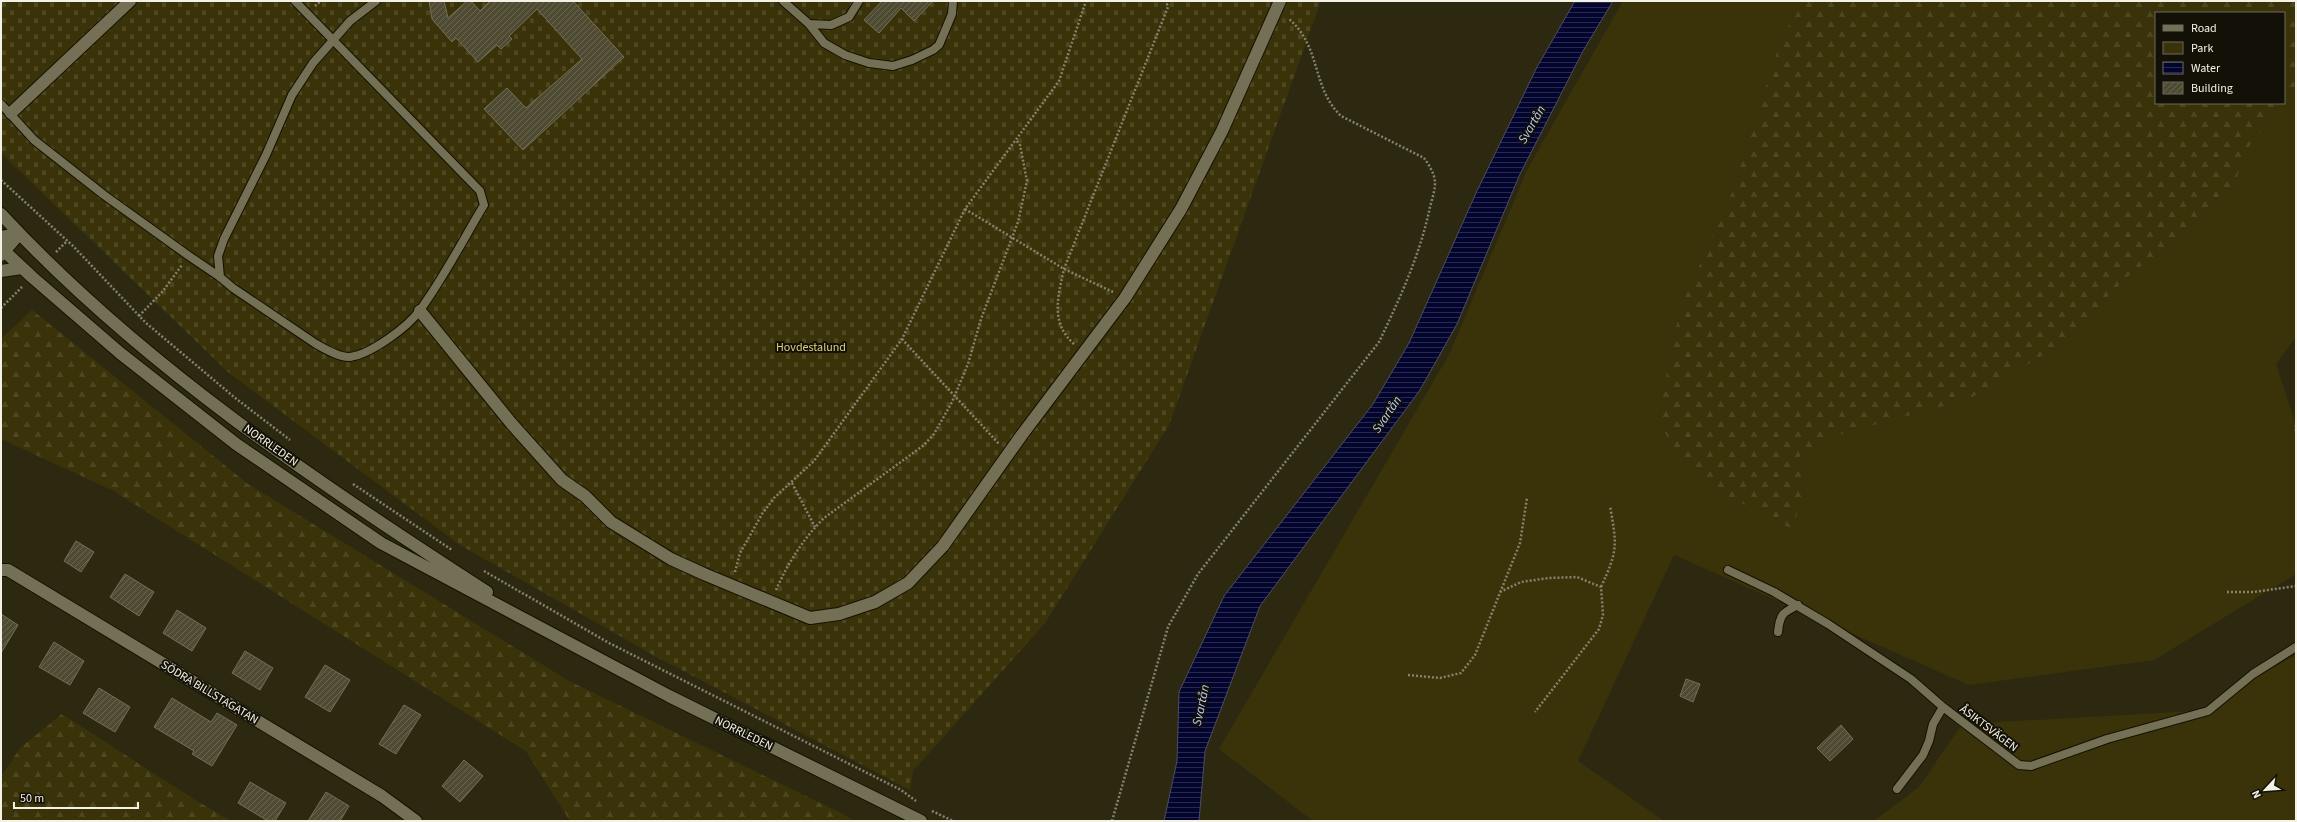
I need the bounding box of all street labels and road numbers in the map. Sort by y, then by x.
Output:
street label: NORRLEDEN [240,420,301,470]
street label: SÖDRA BILLSTAGATAN [158,657,262,728]
street label: ÅSIKTSVÄGEN [1956,701,2021,756]
street label: NORRLEDEN [712,712,776,755]

